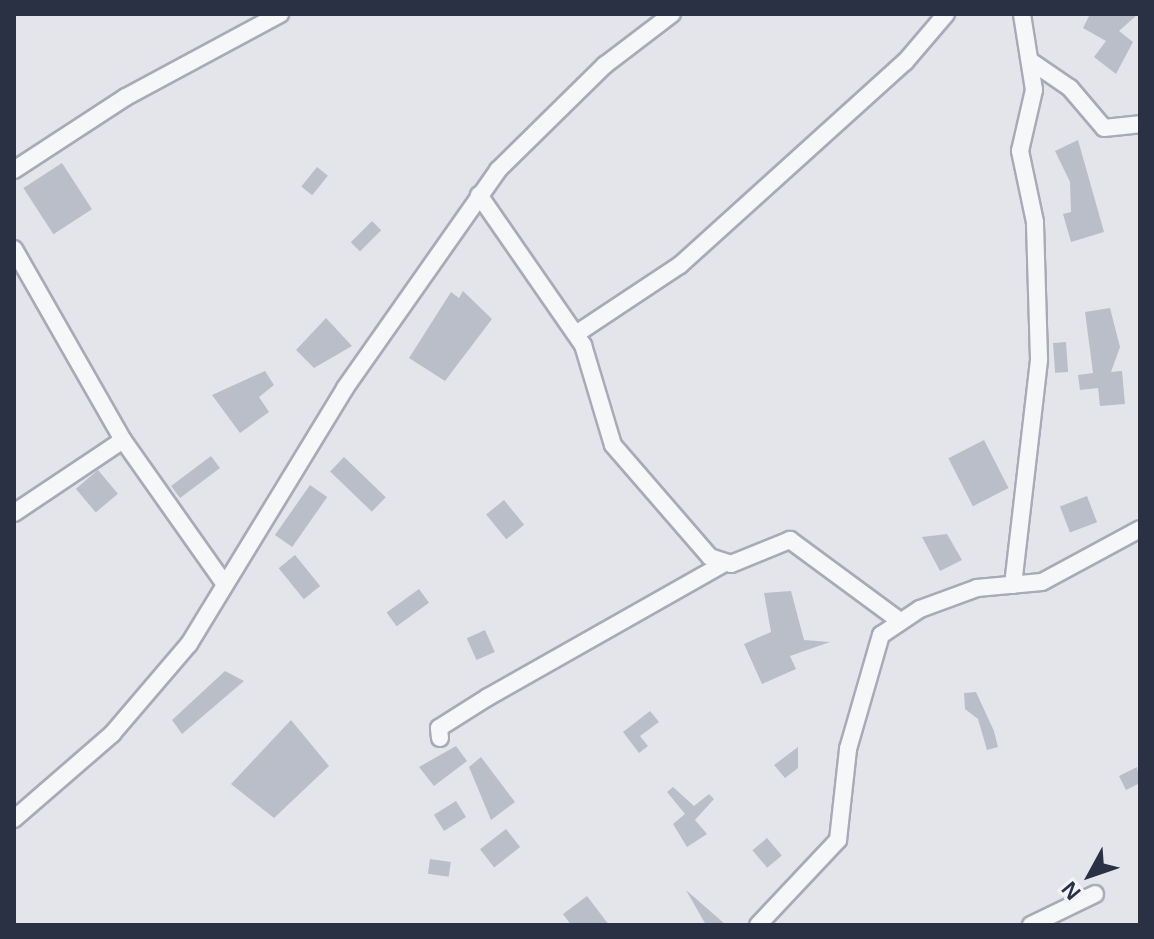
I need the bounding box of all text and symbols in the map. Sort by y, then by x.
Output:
north arrow [1050,835,1130,915]
text: N [1057,877,1086,905]

